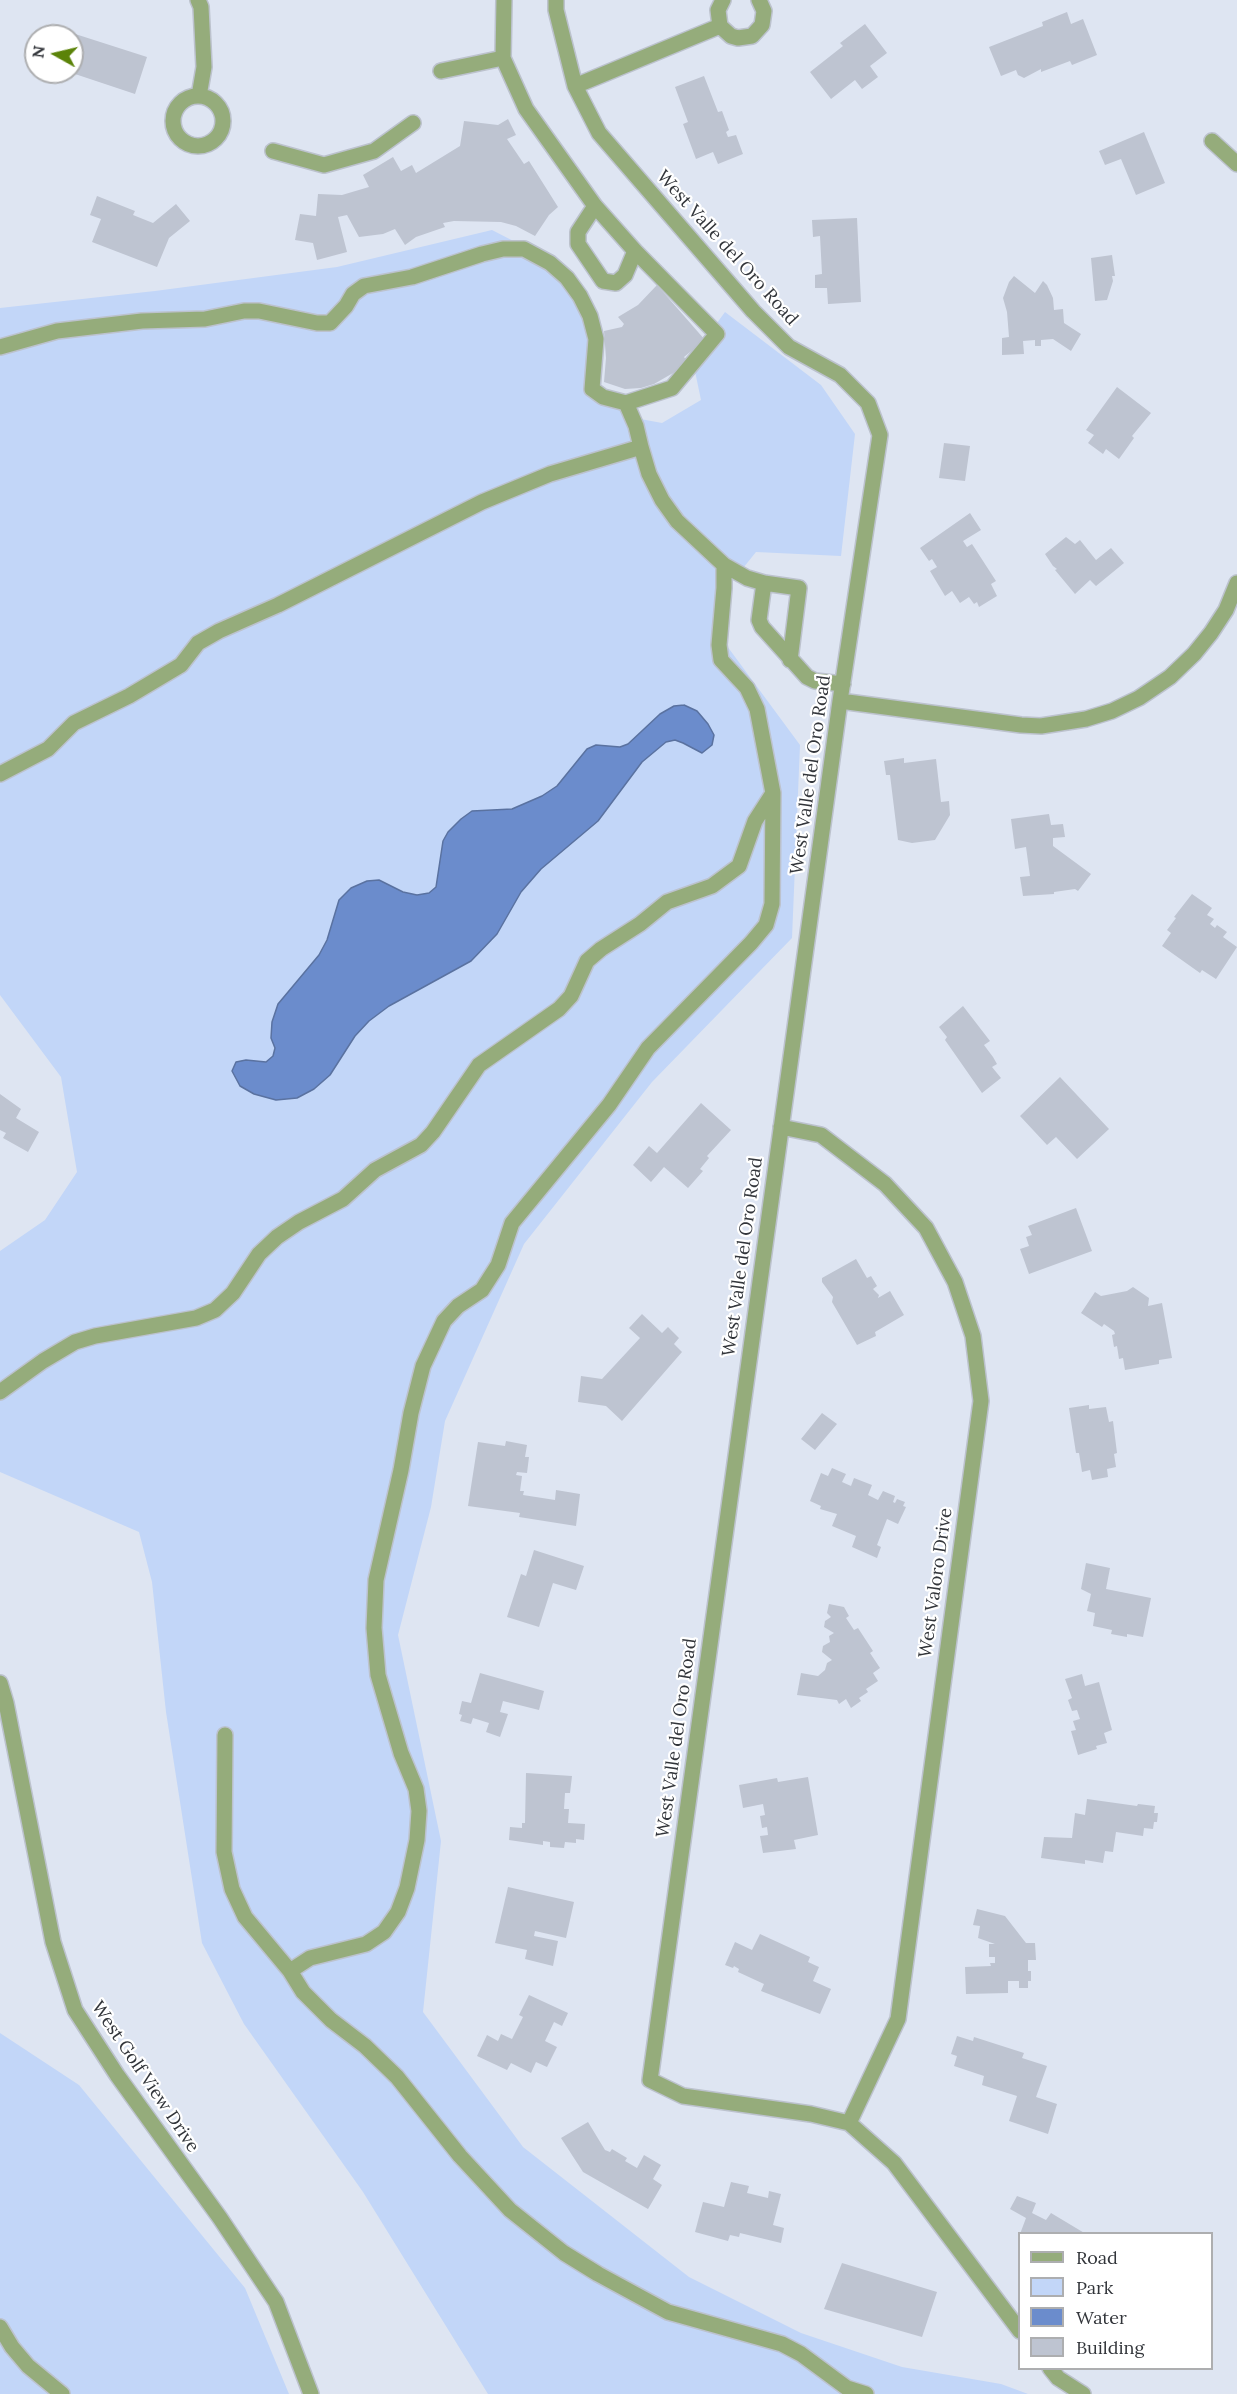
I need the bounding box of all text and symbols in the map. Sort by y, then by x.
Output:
north arrow [24,24,84,84]
text: N [27,44,49,59]
street label: West Valle del Oro Road [652,166,802,330]
street label: West Valle del Oro Road [786,674,836,876]
street label: West Valle del Oro Road [718,1156,768,1358]
street label: West Valoro Drive [915,1507,957,1659]
street label: West Valle del Oro Road [652,1637,702,1839]
street label: West Golf View Drive [86,1997,204,2157]
legend [1018,2232,1213,2370]
text: Road [1076,2246,1118,2269]
text: Park [1076,2276,1113,2299]
text: Water [1076,2306,1127,2329]
text: Building [1076,2336,1144,2359]

